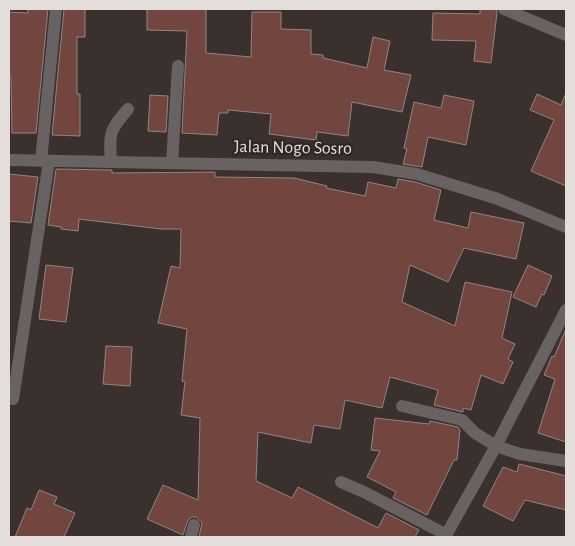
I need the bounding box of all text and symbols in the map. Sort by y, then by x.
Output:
street label: Jalan Nogo Sosro [234,138,352,158]

